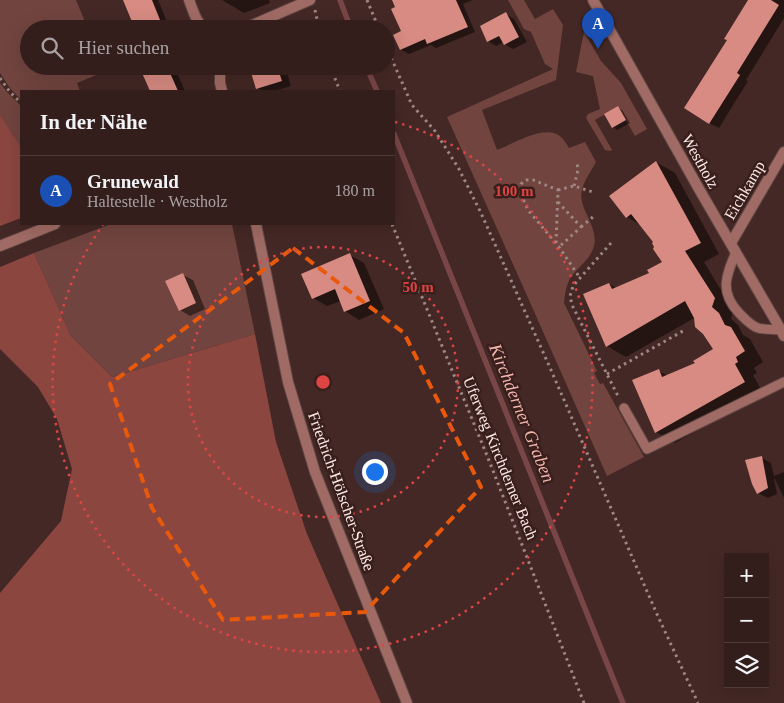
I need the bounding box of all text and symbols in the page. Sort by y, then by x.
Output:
pin: A [582,8,614,49]
search box [20,20,395,75]
icon: search [38,34,66,62]
text: Hier suchen [78,37,169,58]
text: In der Nähe [40,110,147,134]
street label: Westholz [679,131,722,191]
street label: Eichkamp [721,158,769,223]
text: Grunewald [87,171,179,192]
text: A [50,182,62,199]
text: 180 m [335,182,375,199]
text: 100 m [495,183,534,199]
text: Haltestelle · Westholz [87,193,228,210]
text: 50 m [402,279,434,295]
water label: Kirchderner Graben [485,340,559,485]
centre of rings [314,373,332,391]
street label: Uferweg Kirchderner Bach [459,374,541,542]
street label: Friedrich-Hölscher-Straße [305,410,378,573]
your location [362,459,388,485]
map controls [724,553,769,688]
button: + [724,553,769,598]
button: − [724,598,769,643]
button: layers [724,643,769,688]

